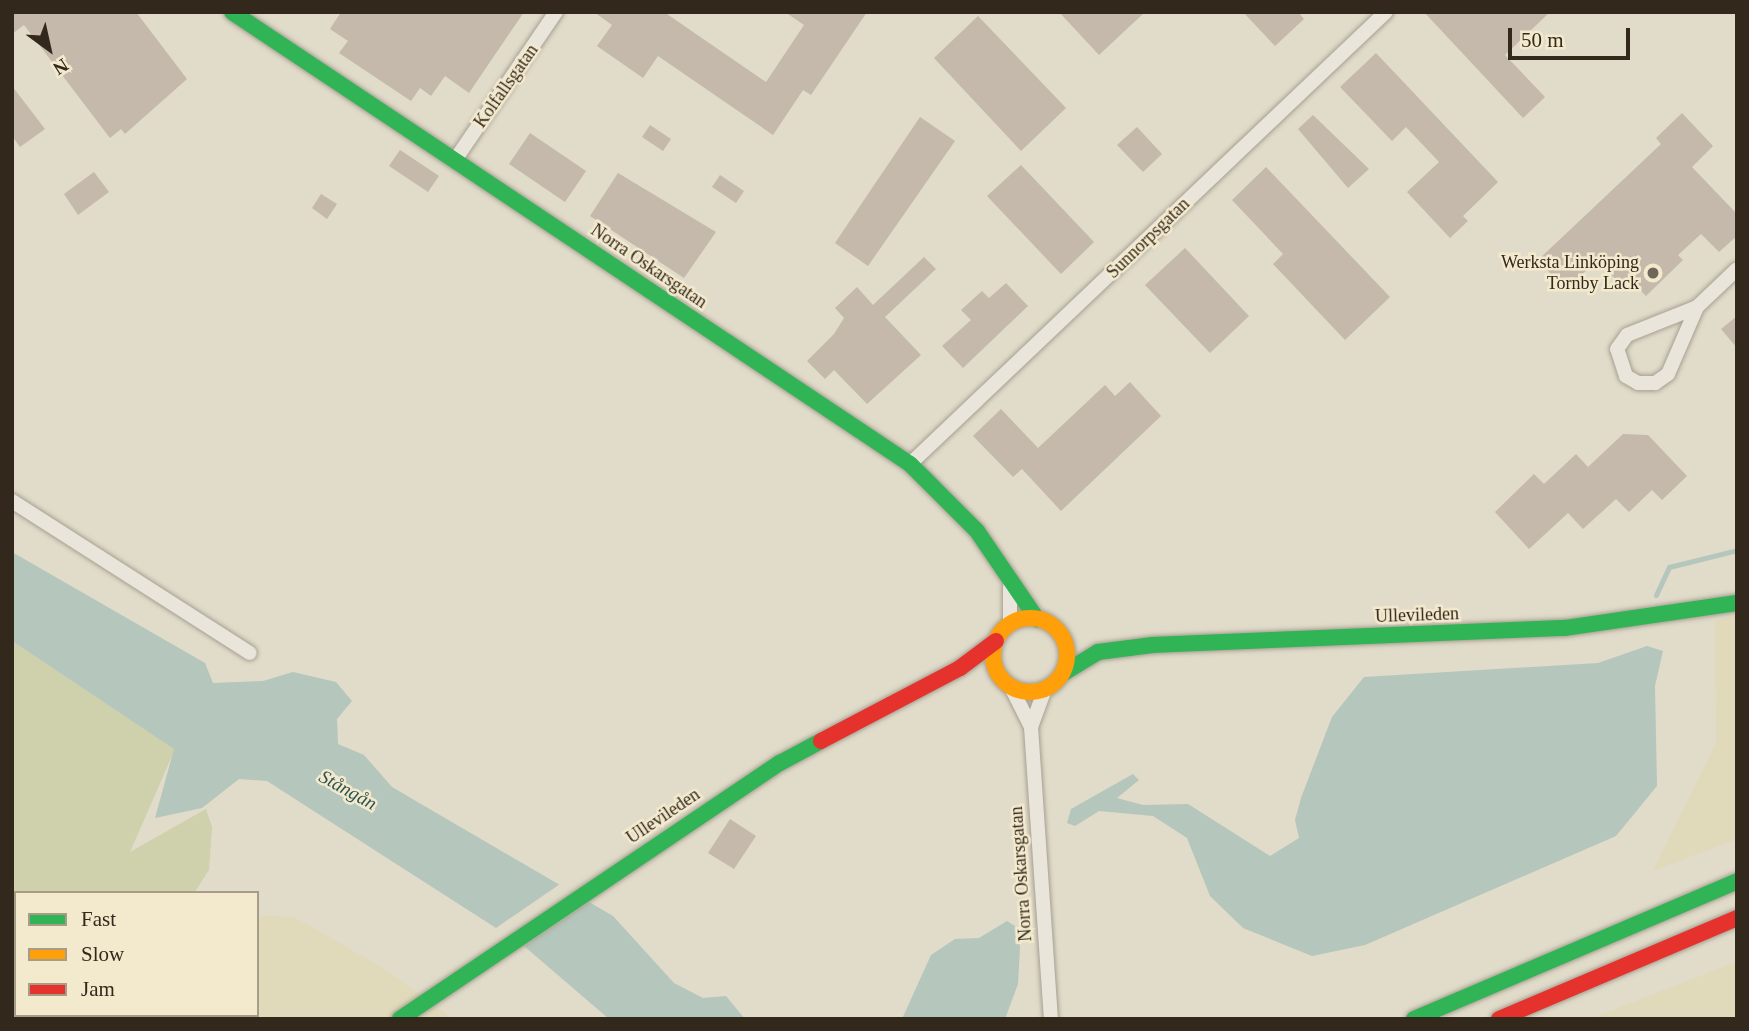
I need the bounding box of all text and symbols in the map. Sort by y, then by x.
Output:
north arrow [14,14,84,84]
scale bar [1511,14,1634,58]
text: 50 m [1521,28,1564,52]
street label: Kolfallsgatan [469,40,543,132]
text: N [49,54,72,80]
street label: Sunnorpsgatan [1102,193,1194,283]
street label: Norra Oskarsgatan [587,219,711,313]
place label: Werksta Linköping Tornby Lack [1501,252,1639,294]
marker: Werksta Linköping Tornby Lack [1645,265,1661,281]
street label: Ullevileden [1375,603,1459,627]
water label: Stångån [315,765,381,815]
street label: Ullevileden [622,784,704,848]
street label: Norra Oskarsgatan [1006,806,1036,942]
legend [14,891,259,1017]
text: Fast [81,907,116,931]
text: Slow [81,942,124,966]
text: Jam [81,977,115,1001]

